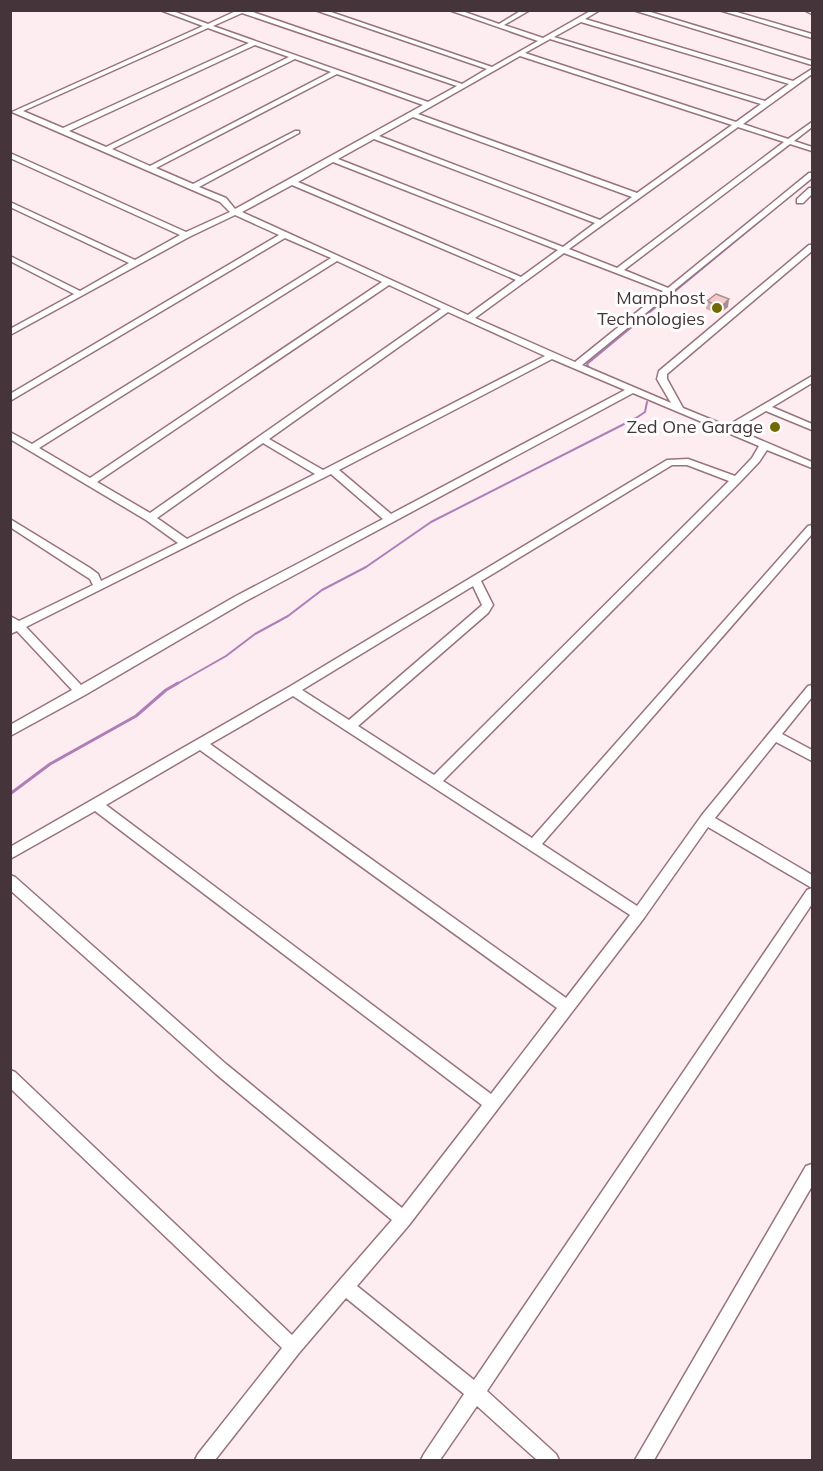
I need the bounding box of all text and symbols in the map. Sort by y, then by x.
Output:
place label: Mamphost Technologies [597,286,705,330]
marker: Mamphost Technologies [710,301,724,315]
place label: Zed One Garage [626,415,763,438]
marker: Zed One Garage [768,420,782,434]

